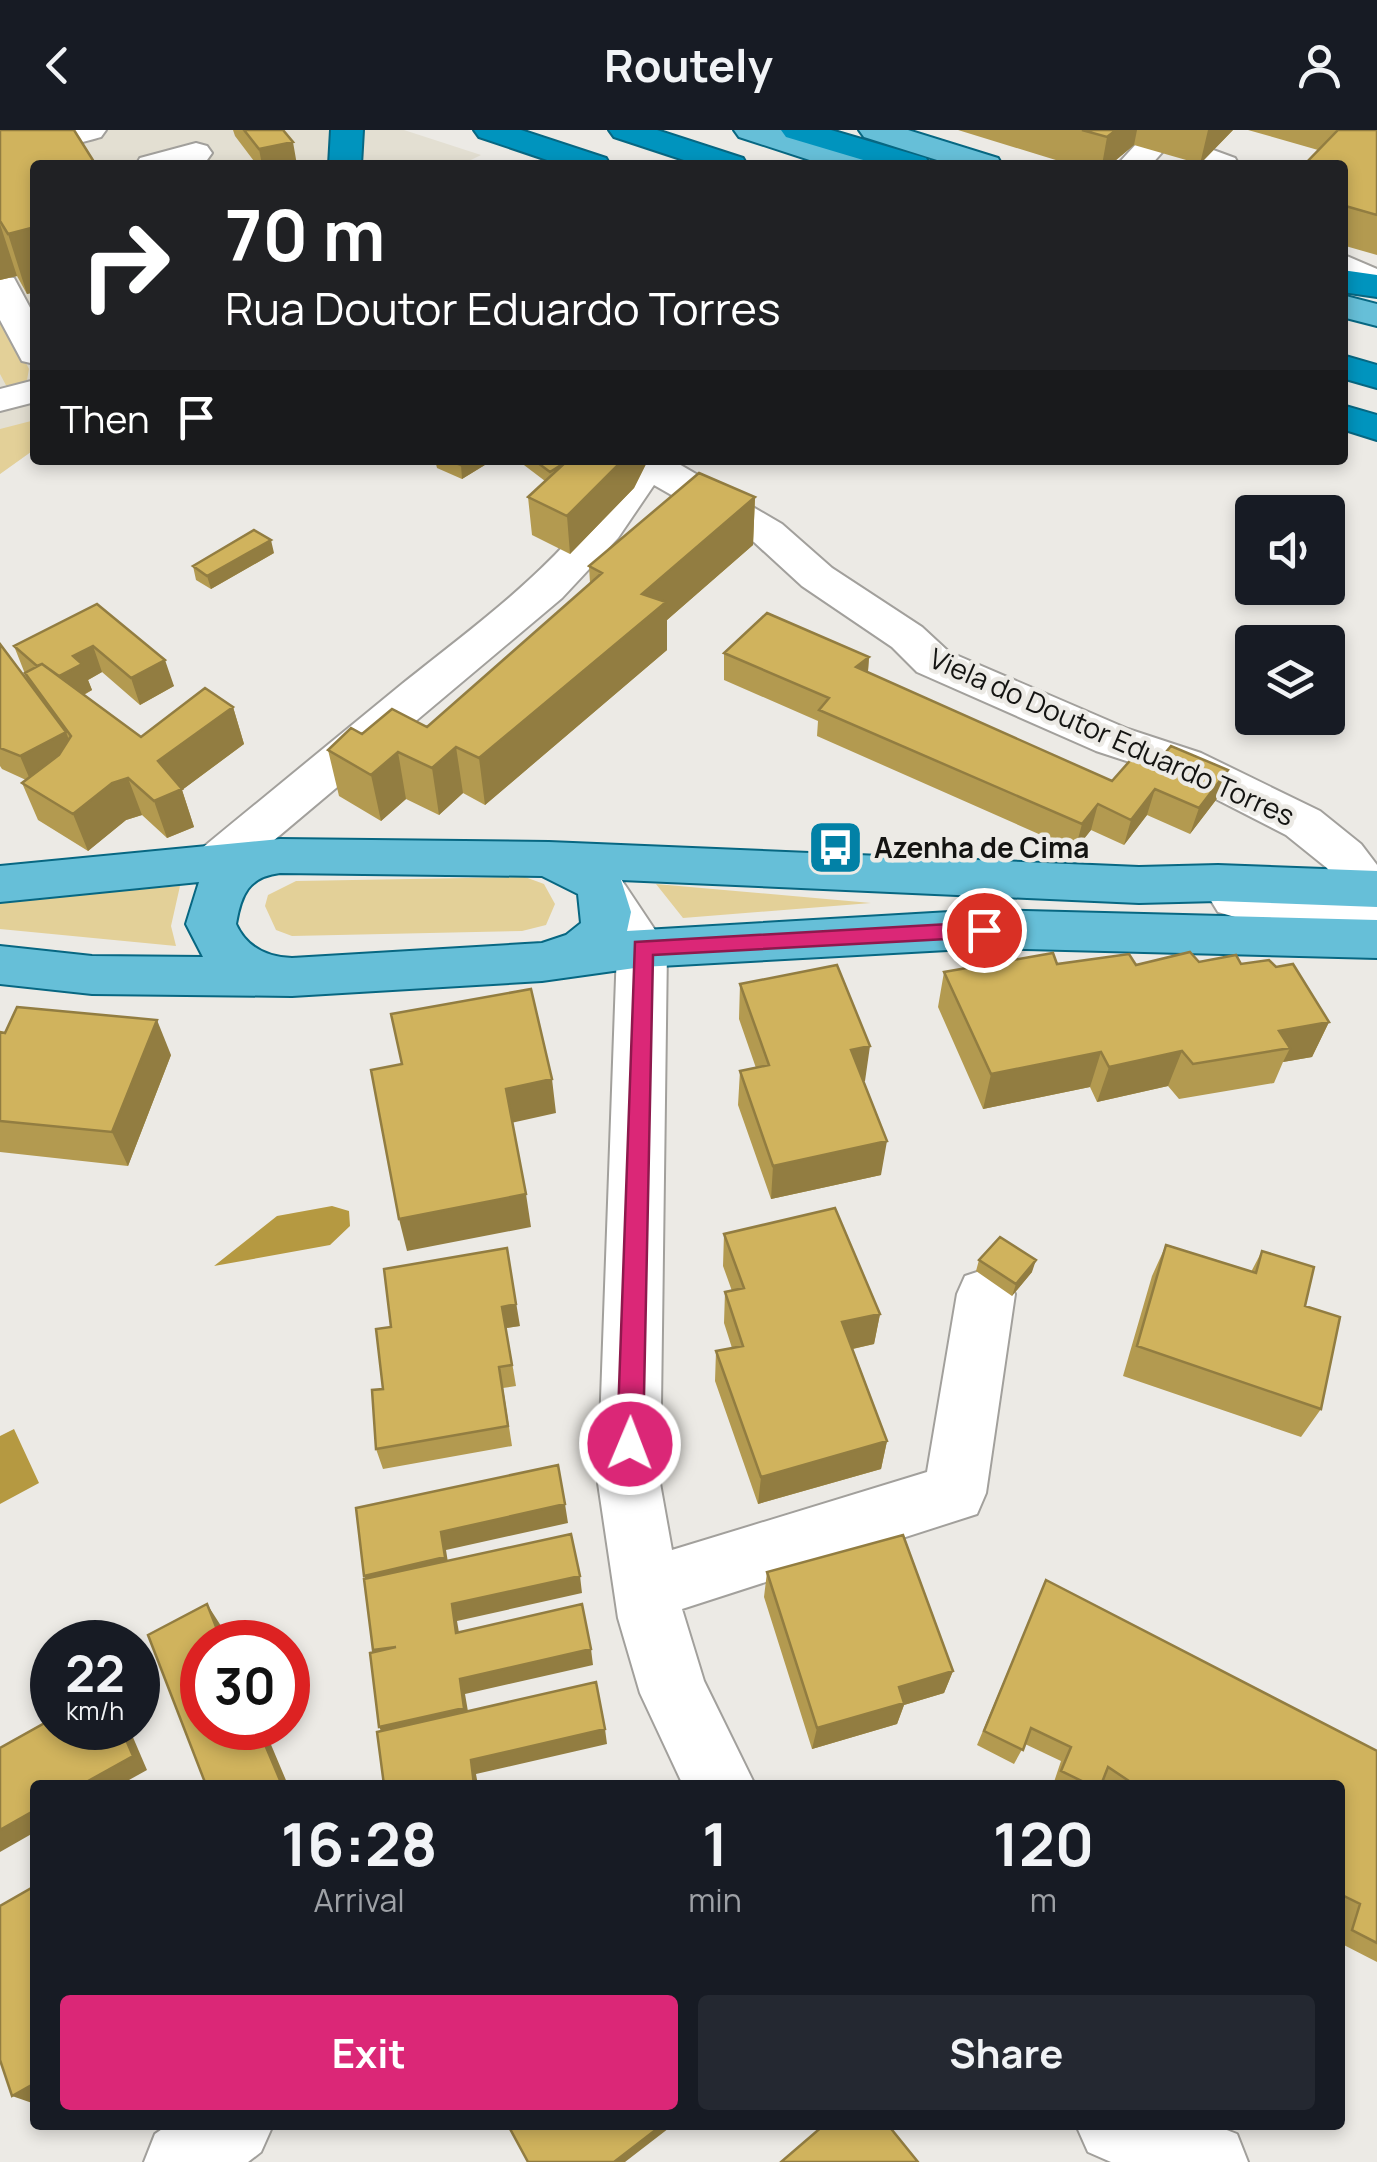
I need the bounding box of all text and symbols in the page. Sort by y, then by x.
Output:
text: Routely [604,34,773,96]
icon: back [30,38,85,93]
icon: person [1292,38,1347,93]
text: 70 m [225,186,385,282]
icon: right [60,200,190,330]
text: Rua Doutor Eduardo Torres [225,277,781,339]
icon: arrive [169,390,224,445]
text: Then [60,392,149,444]
map controls [1235,495,1345,735]
button: sound [1235,495,1345,605]
button: layers [1235,625,1345,735]
street label: Viela do Doutor Eduardo Torres [924,638,1301,834]
bus stop icon: Azenha de Cima [805,818,865,878]
place label: Azenha de Cima [874,828,1089,866]
pin [942,888,1027,973]
icon: arrive [957,903,1012,958]
position arrow [578,1392,682,1496]
speed limit sign: 30 [180,1620,310,1750]
text: 22 [65,1639,125,1707]
text: km/h [66,1693,124,1728]
text: 16:28 [281,1802,437,1884]
text: 1 [702,1802,728,1884]
text: 120 [993,1802,1094,1884]
text: Arrival [313,1878,405,1922]
text: min [688,1878,742,1922]
text: m [1030,1878,1057,1922]
button: Exit [60,1995,678,2110]
button: Share [698,1995,1315,2110]

